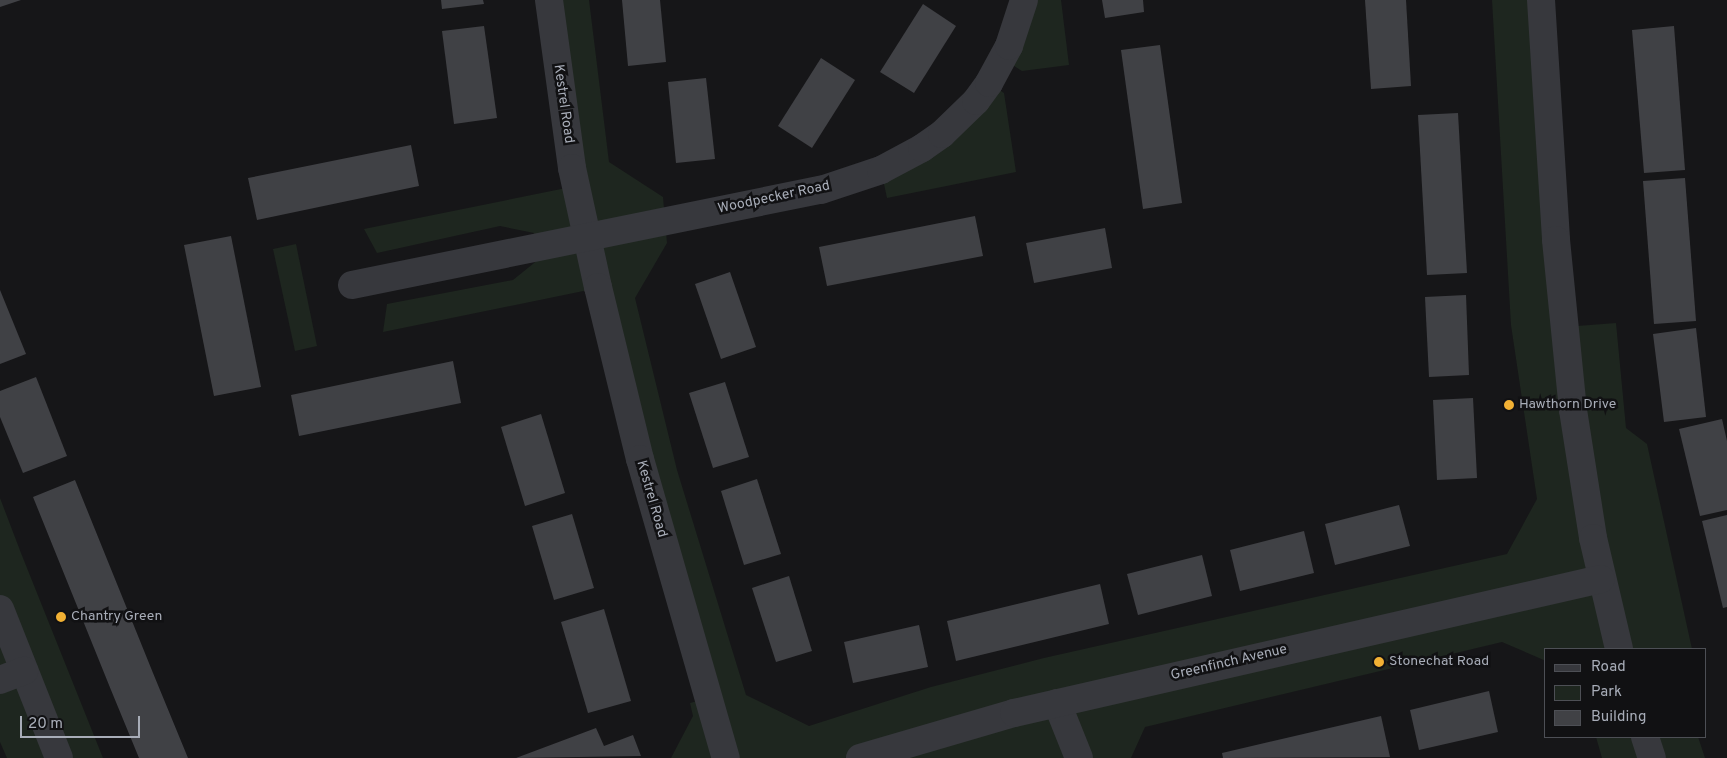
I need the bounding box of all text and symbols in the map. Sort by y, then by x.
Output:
street label: Kestrel Road [549,63,577,145]
street label: Woodpecker Road [716,178,832,218]
place label: Hawthorn Drive [1519,397,1616,413]
marker: Hawthorn Drive [1503,399,1515,411]
street label: Kestrel Road [632,459,670,539]
place label: Chantry Green [71,609,162,625]
marker: Chantry Green [55,611,67,623]
street label: Greenfinch Avenue [1169,641,1289,685]
legend [1544,648,1707,738]
place label: Stonechat Road [1389,654,1489,670]
marker: Stonechat Road [1373,656,1385,668]
text: Road [1591,658,1626,677]
text: Park [1591,683,1622,702]
scale bar [22,706,142,738]
text: Building [1591,708,1646,727]
text: 20 m [28,715,63,734]

